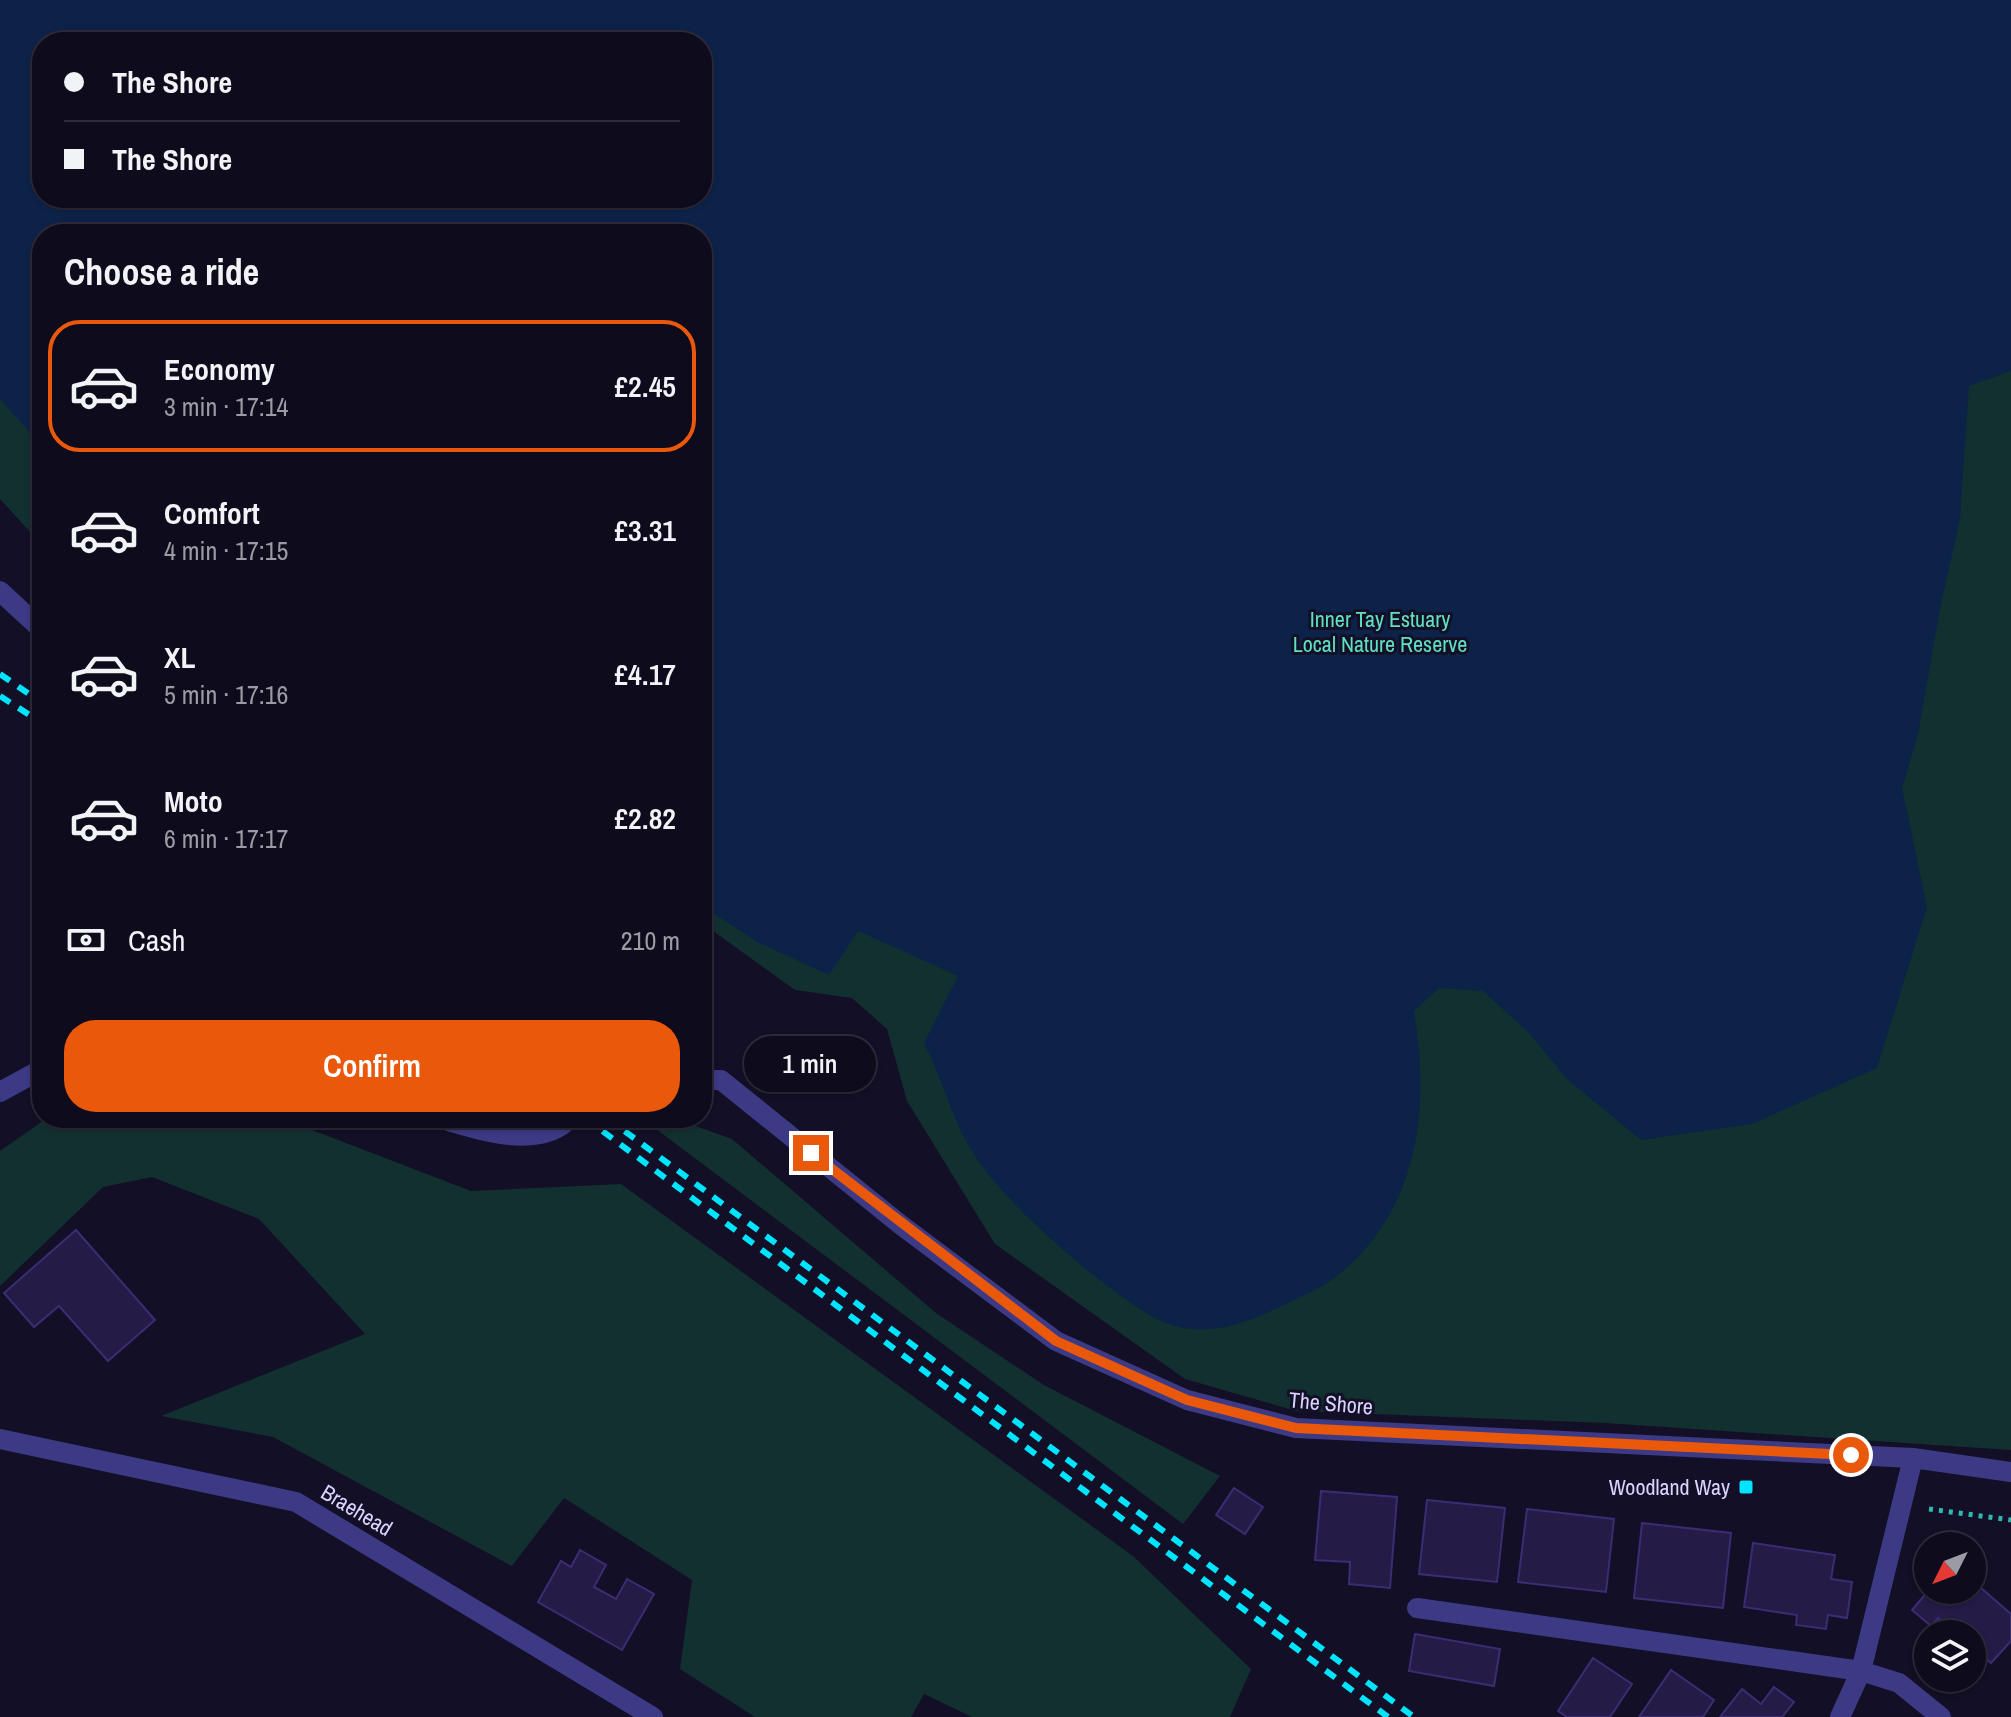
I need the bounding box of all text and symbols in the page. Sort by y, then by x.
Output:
text: The Shore [112,62,232,102]
text: The Shore [112,139,232,179]
text: Choose a ride [64,248,259,296]
text: Economy [164,349,275,389]
icon: car [68,350,140,422]
text: £2.45 [614,366,676,406]
text: 3 min · 17:14 [164,389,288,424]
text: Comfort [164,493,260,533]
icon: car [68,494,140,566]
text: £3.31 [614,510,676,550]
text: 4 min · 17:15 [164,533,288,568]
park label: Inner Tay Estuary Local Nature Reserve [1293,604,1467,659]
text: XL [164,637,195,677]
icon: car [68,638,140,710]
text: £4.17 [614,654,676,694]
text: 5 min · 17:16 [164,677,288,712]
text: Moto [164,781,223,821]
icon: car [68,782,140,854]
text: £2.82 [614,798,676,838]
text: 6 min · 17:17 [164,821,288,856]
icon: cash [64,918,108,962]
text: Cash [128,920,185,960]
text: 210 m [621,923,680,958]
button: Confirm [64,1020,680,1112]
callout: 1 min [745,1037,877,1093]
text: 1 min [783,1046,837,1081]
route end [793,1135,829,1171]
street label: The Shore [1288,1384,1374,1422]
route start [1833,1437,1869,1473]
place label: Woodland Way [1609,1472,1730,1502]
street label: Braehead [316,1477,398,1543]
marker: Woodland Way [1737,1478,1755,1496]
north arrow [1914,1532,1986,1604]
map controls [1914,1532,1986,1692]
button: layers [1914,1620,1986,1692]

